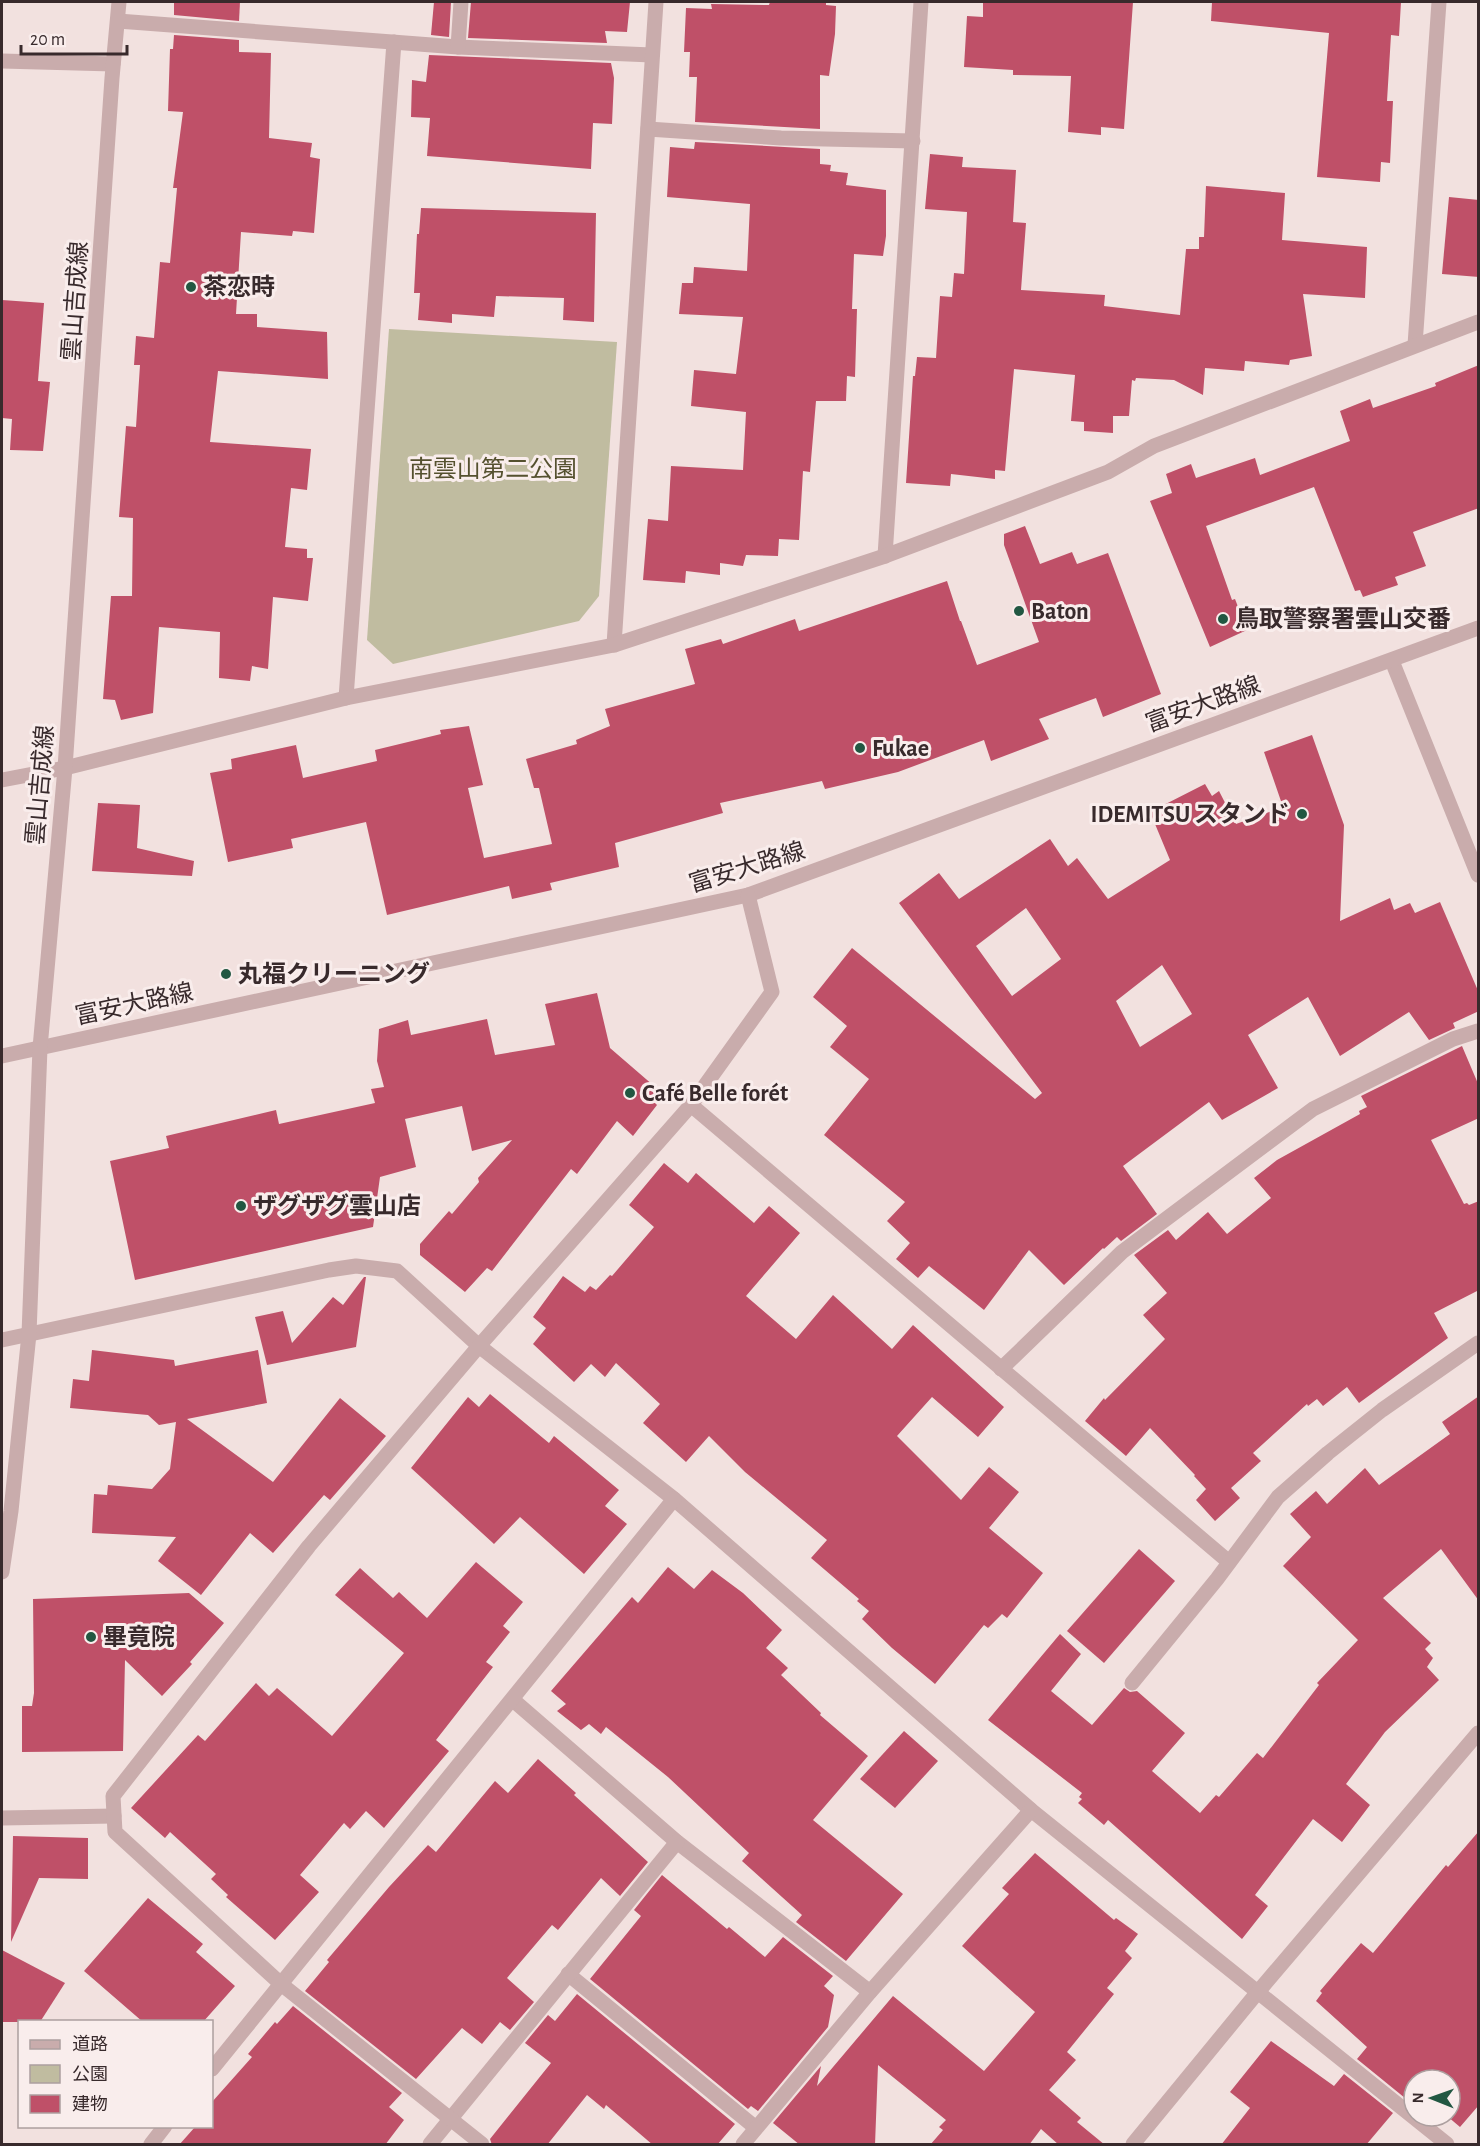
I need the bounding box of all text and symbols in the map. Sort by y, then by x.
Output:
scale bar [21,18,128,56]
text: 20 m [30,31,65,49]
street label: 雲山吉成線 [58,240,92,362]
place label: 茶恋時 [203,274,275,300]
marker: 茶恋時 [184,280,198,294]
park label: 南雲山第二公園 [409,456,577,482]
place label: Baton [1031,600,1089,624]
marker: Baton [1012,604,1026,618]
place label: 鳥取警察署雲山交番 [1235,606,1451,632]
marker: 鳥取警察署雲山交番 [1216,612,1230,626]
street label: 富安大路線 [1142,671,1264,737]
street label: 雲山吉成線 [22,724,58,846]
place label: Fukae [872,737,929,761]
marker: Fukae [853,741,867,755]
place label: IDEMITSU スタンド [1090,801,1290,827]
marker: IDEMITSU スタンド [1295,807,1309,821]
street label: 富安大路線 [686,837,808,897]
place label: 丸福クリーニング [238,961,430,987]
marker: 丸福クリーニング [219,967,233,981]
street label: 富安大路線 [73,979,195,1029]
place label: Café Belle forét [642,1082,788,1106]
marker: Café Belle forét [623,1086,637,1100]
place label: ザグザグ雲山店 [253,1193,421,1219]
marker: ザグザグ雲山店 [234,1199,248,1213]
place label: 畢竟院 [103,1624,175,1650]
marker: 畢竟院 [84,1630,98,1644]
legend [18,2020,213,2128]
text: 道路 [72,2034,108,2054]
text: 公園 [72,2065,108,2084]
north arrow [1402,2068,1462,2128]
text: N [1410,2092,1426,2103]
text: 建物 [72,2094,108,2114]

